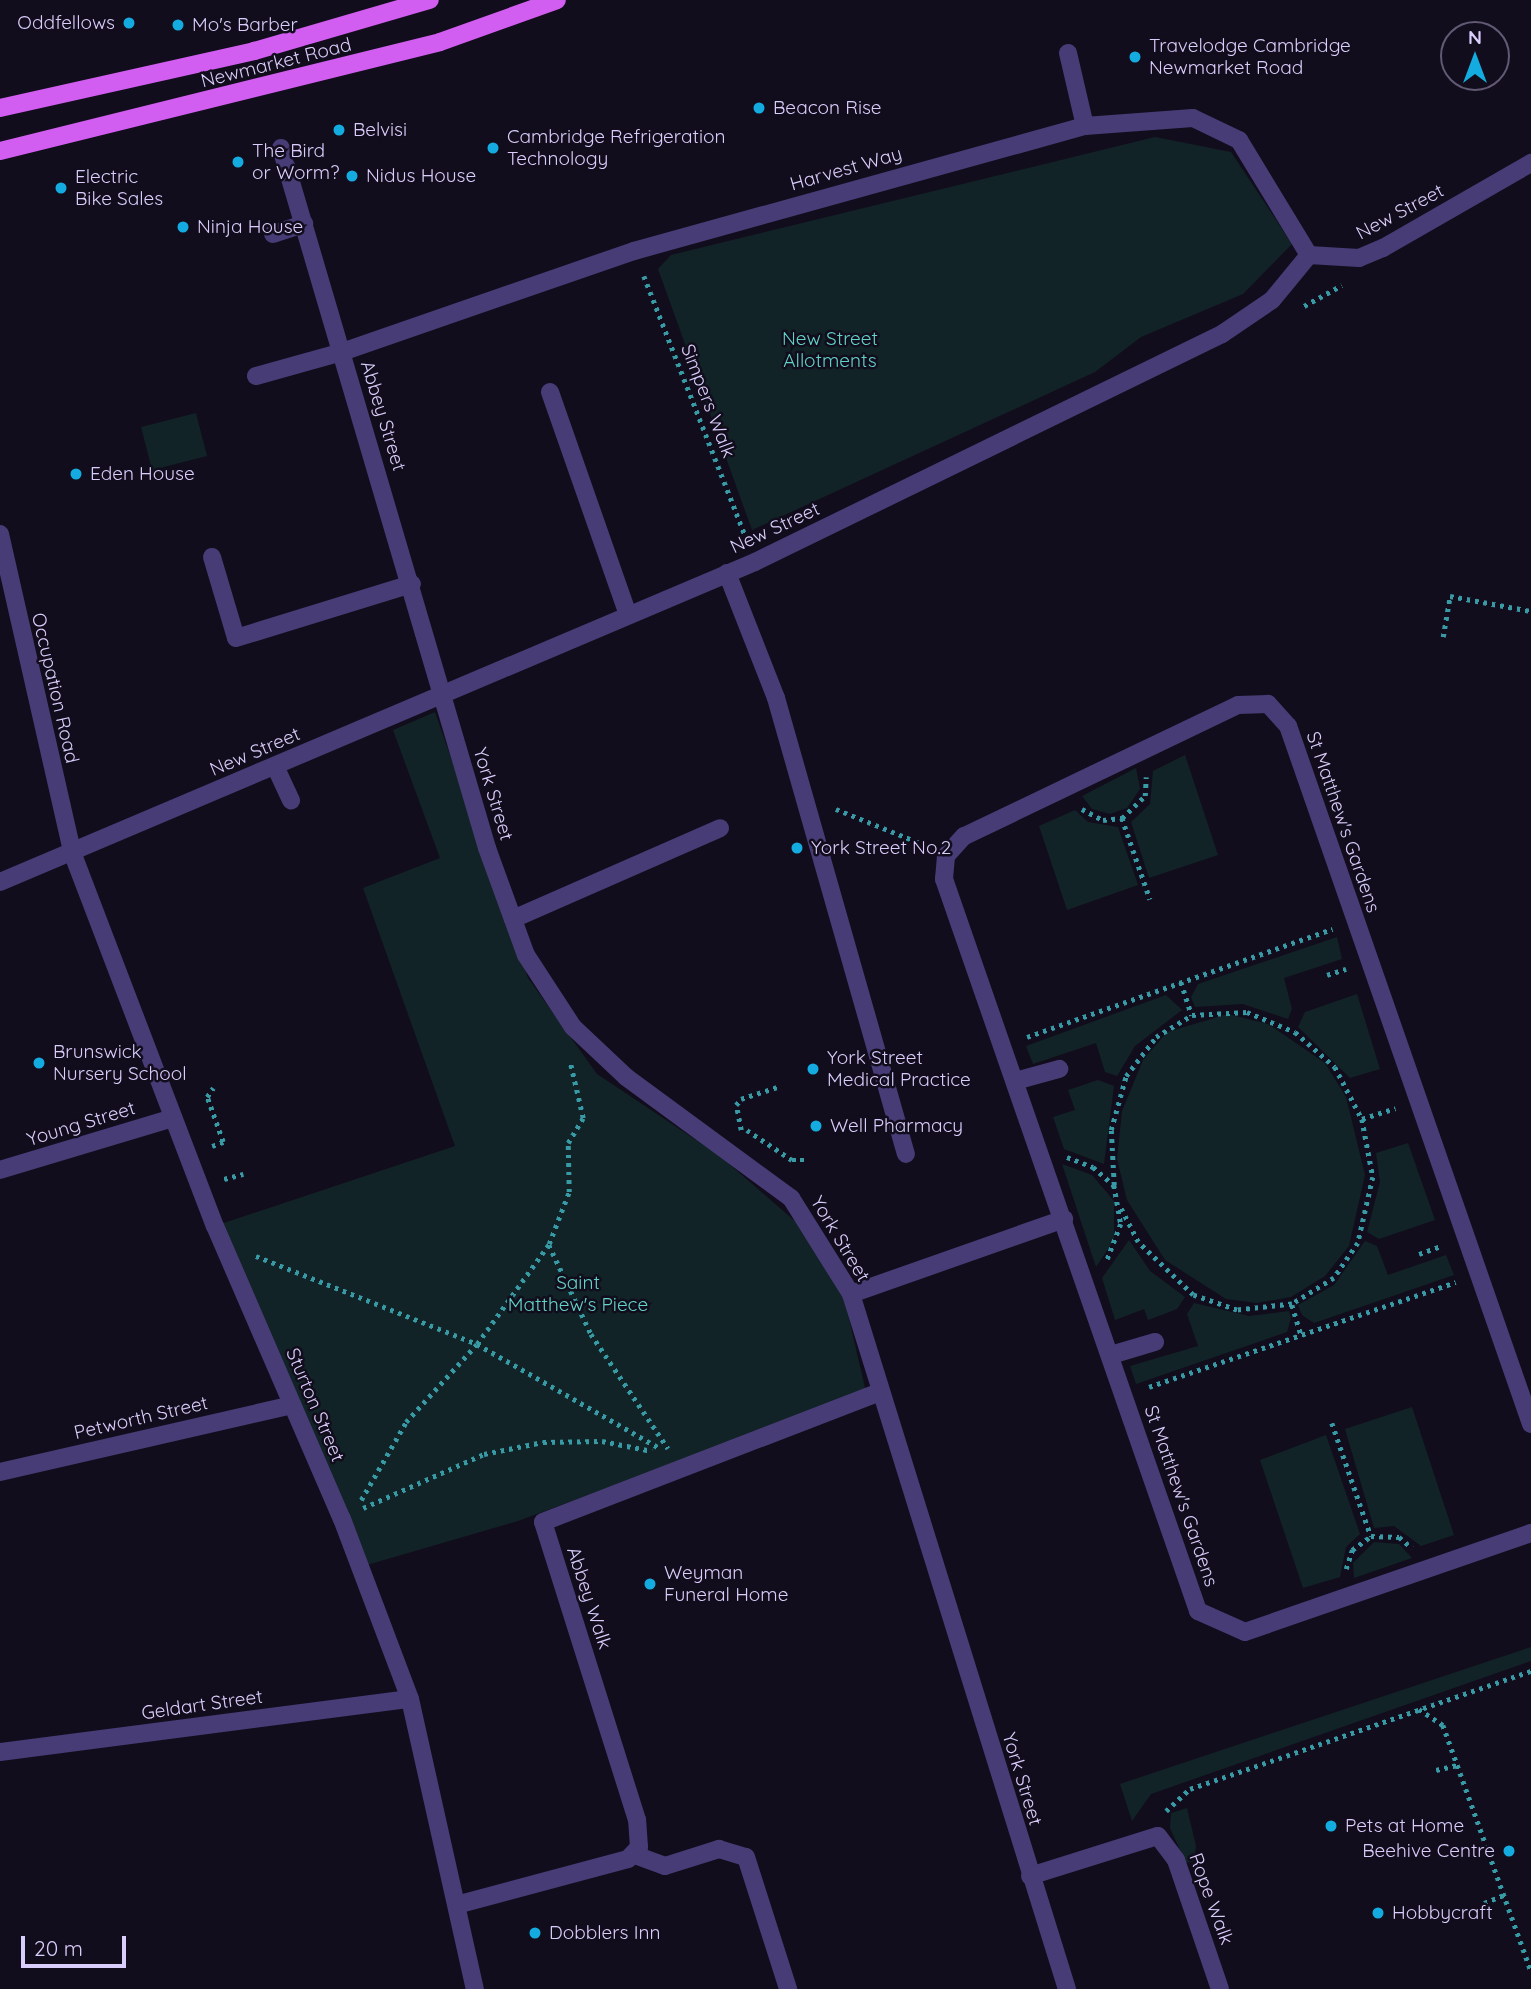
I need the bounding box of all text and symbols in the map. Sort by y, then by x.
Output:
place label: Oddfellows [17,12,115,34]
place label: Mo's Barber [192,14,298,36]
marker: Oddfellows [121,15,137,31]
marker: Mo's Barber [170,17,186,33]
north arrow [1440,21,1510,91]
text: N [1468,25,1482,49]
street label: Newmarket Road [198,33,354,93]
place label: Travelodge Cambridge Newmarket Road [1149,35,1351,79]
marker: Travelodge Cambridge Newmarket Road [1127,49,1143,65]
place label: Beacon Rise [773,97,882,119]
marker: Beacon Rise [751,100,767,116]
place label: Belvisi [353,119,407,141]
marker: Belvisi [331,122,347,138]
place label: Cambridge Refrigeration Technology [507,126,725,170]
place label: The Bird or Worm? [252,140,339,184]
marker: Cambridge Refrigeration Technology [485,140,501,156]
street label: Harvest Way [787,142,905,196]
marker: The Bird or Worm? [230,154,246,170]
place label: Nidus House [366,165,476,187]
place label: Electric Bike Sales [75,166,163,210]
marker: Nidus House [344,168,360,184]
street label: New Street [1352,179,1448,245]
marker: Electric Bike Sales [53,180,69,196]
place label: Ninja House [197,216,303,238]
marker: Ninja House [175,219,191,235]
park label: New Street Allotments [782,328,878,372]
street label: Simpers Walk [676,341,740,461]
street label: Abbey Street [355,358,411,474]
place label: Eden House [90,463,195,485]
marker: Eden House [68,466,84,482]
street label: New Street [727,497,823,559]
street label: Occupation Road [27,611,83,765]
street label: New Street [206,723,304,781]
street label: St Matthew's Gardens [1301,728,1385,916]
street label: York Street [468,745,518,843]
place label: York Street No.2 [811,837,951,859]
marker: York Street No.2 [789,840,805,856]
place label: Brunswick Nursery School [53,1041,187,1085]
place label: York Street Medical Practice [827,1047,971,1091]
marker: Brunswick Nursery School [31,1055,47,1071]
marker: York Street Medical Practice [805,1061,821,1077]
street label: Young Street [24,1097,138,1151]
place label: Well Pharmacy [830,1115,963,1137]
marker: Well Pharmacy [808,1118,824,1134]
street label: York Street [806,1192,874,1286]
park label: Saint Matthew's Piece [508,1272,648,1316]
street label: Sturton Street [281,1345,349,1465]
street label: Petworth Street [72,1392,210,1444]
street label: St Matthew's Gardens [1139,1402,1223,1590]
street label: Abbey Walk [562,1544,616,1652]
place label: Weyman Funeral Home [664,1562,788,1606]
marker: Weyman Funeral Home [642,1576,658,1592]
street label: Geldart Street [140,1685,264,1725]
street label: York Street [997,1730,1047,1828]
place label: Pets at Home [1345,1815,1464,1837]
marker: Pets at Home [1323,1818,1339,1834]
place label: Beehive Centre [1362,1840,1495,1862]
marker: Beehive Centre [1501,1843,1517,1859]
street label: Rope Walk [1184,1850,1238,1948]
place label: Hobbycraft [1392,1902,1493,1924]
marker: Hobbycraft [1370,1905,1386,1921]
place label: Dobblers Inn [549,1922,660,1944]
scale bar [24,1923,130,1967]
marker: Dobblers Inn [527,1925,543,1941]
text: 20 m [34,1935,83,1961]

